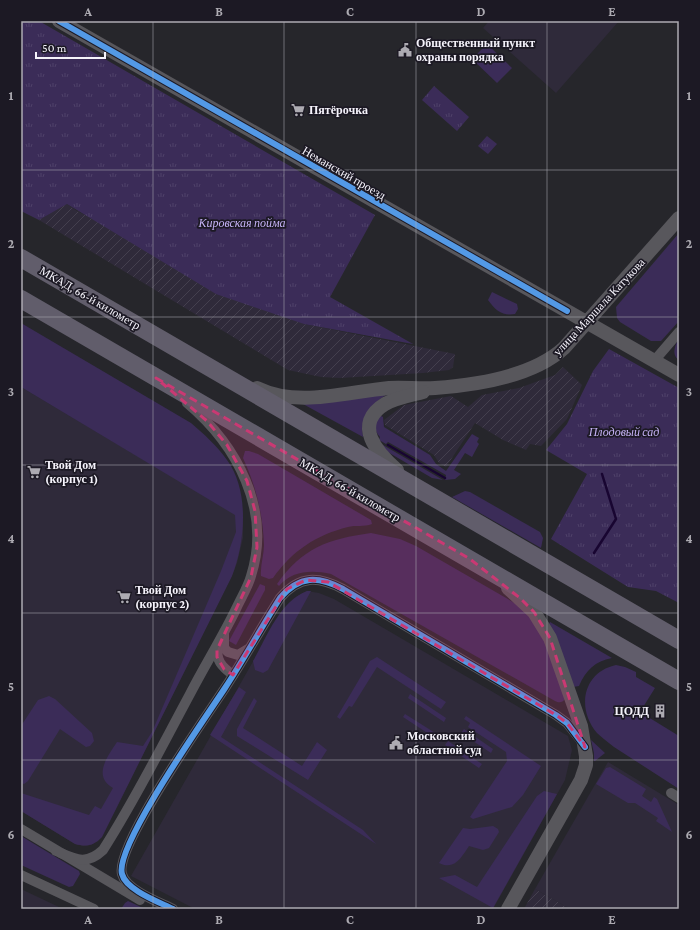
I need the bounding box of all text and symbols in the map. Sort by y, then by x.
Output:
text: A [83,4,92,19]
text: B [215,4,223,19]
text: C [346,4,354,19]
text: D [477,4,486,19]
text: E [608,4,616,19]
scale bar [36,34,105,60]
place label: Общественный пункт охраны порядка [416,36,535,64]
text: 50 m [42,41,67,55]
public building icon: Общественный пункт охраны порядка [397,42,413,58]
text: 1 [9,88,14,103]
text: 1 [687,88,692,103]
supermarket icon: Пятёрочка [290,102,306,118]
place label: Пятёрочка [309,103,368,117]
street label: Неманский проезд [300,143,388,203]
park label: Кировская пойма [197,216,286,230]
text: 2 [8,236,15,251]
text: 2 [686,236,693,251]
street label: улица Маршала Катукова [550,255,648,359]
street label: МКАД, 66-й километр [37,263,143,333]
text: 3 [8,384,14,399]
text: 3 [686,384,692,399]
park label: Плодовый сад [588,425,659,439]
street label: МКАД, 66-й километр [297,455,403,525]
place label: Твой Дом (корпус 1) [45,458,98,486]
supermarket icon: Твой Дом (корпус 1) [26,464,42,480]
text: 4 [7,531,15,546]
text: 4 [685,531,693,546]
place label: Твой Дом (корпус 2) [135,583,190,611]
supermarket icon: Твой Дом (корпус 2) [116,589,132,605]
text: 5 [8,679,14,694]
text: 5 [686,679,692,694]
building icon: ЦОДД [652,703,668,719]
place label: ЦОДД [615,704,650,718]
place label: Московский областной суд [407,729,481,757]
public building icon: Московский областной суд [388,735,404,751]
text: 6 [7,827,15,842]
text: 6 [685,827,693,842]
text: A [83,912,92,927]
text: B [215,912,223,927]
text: C [346,912,354,927]
text: D [477,912,486,927]
text: E [608,912,616,927]

